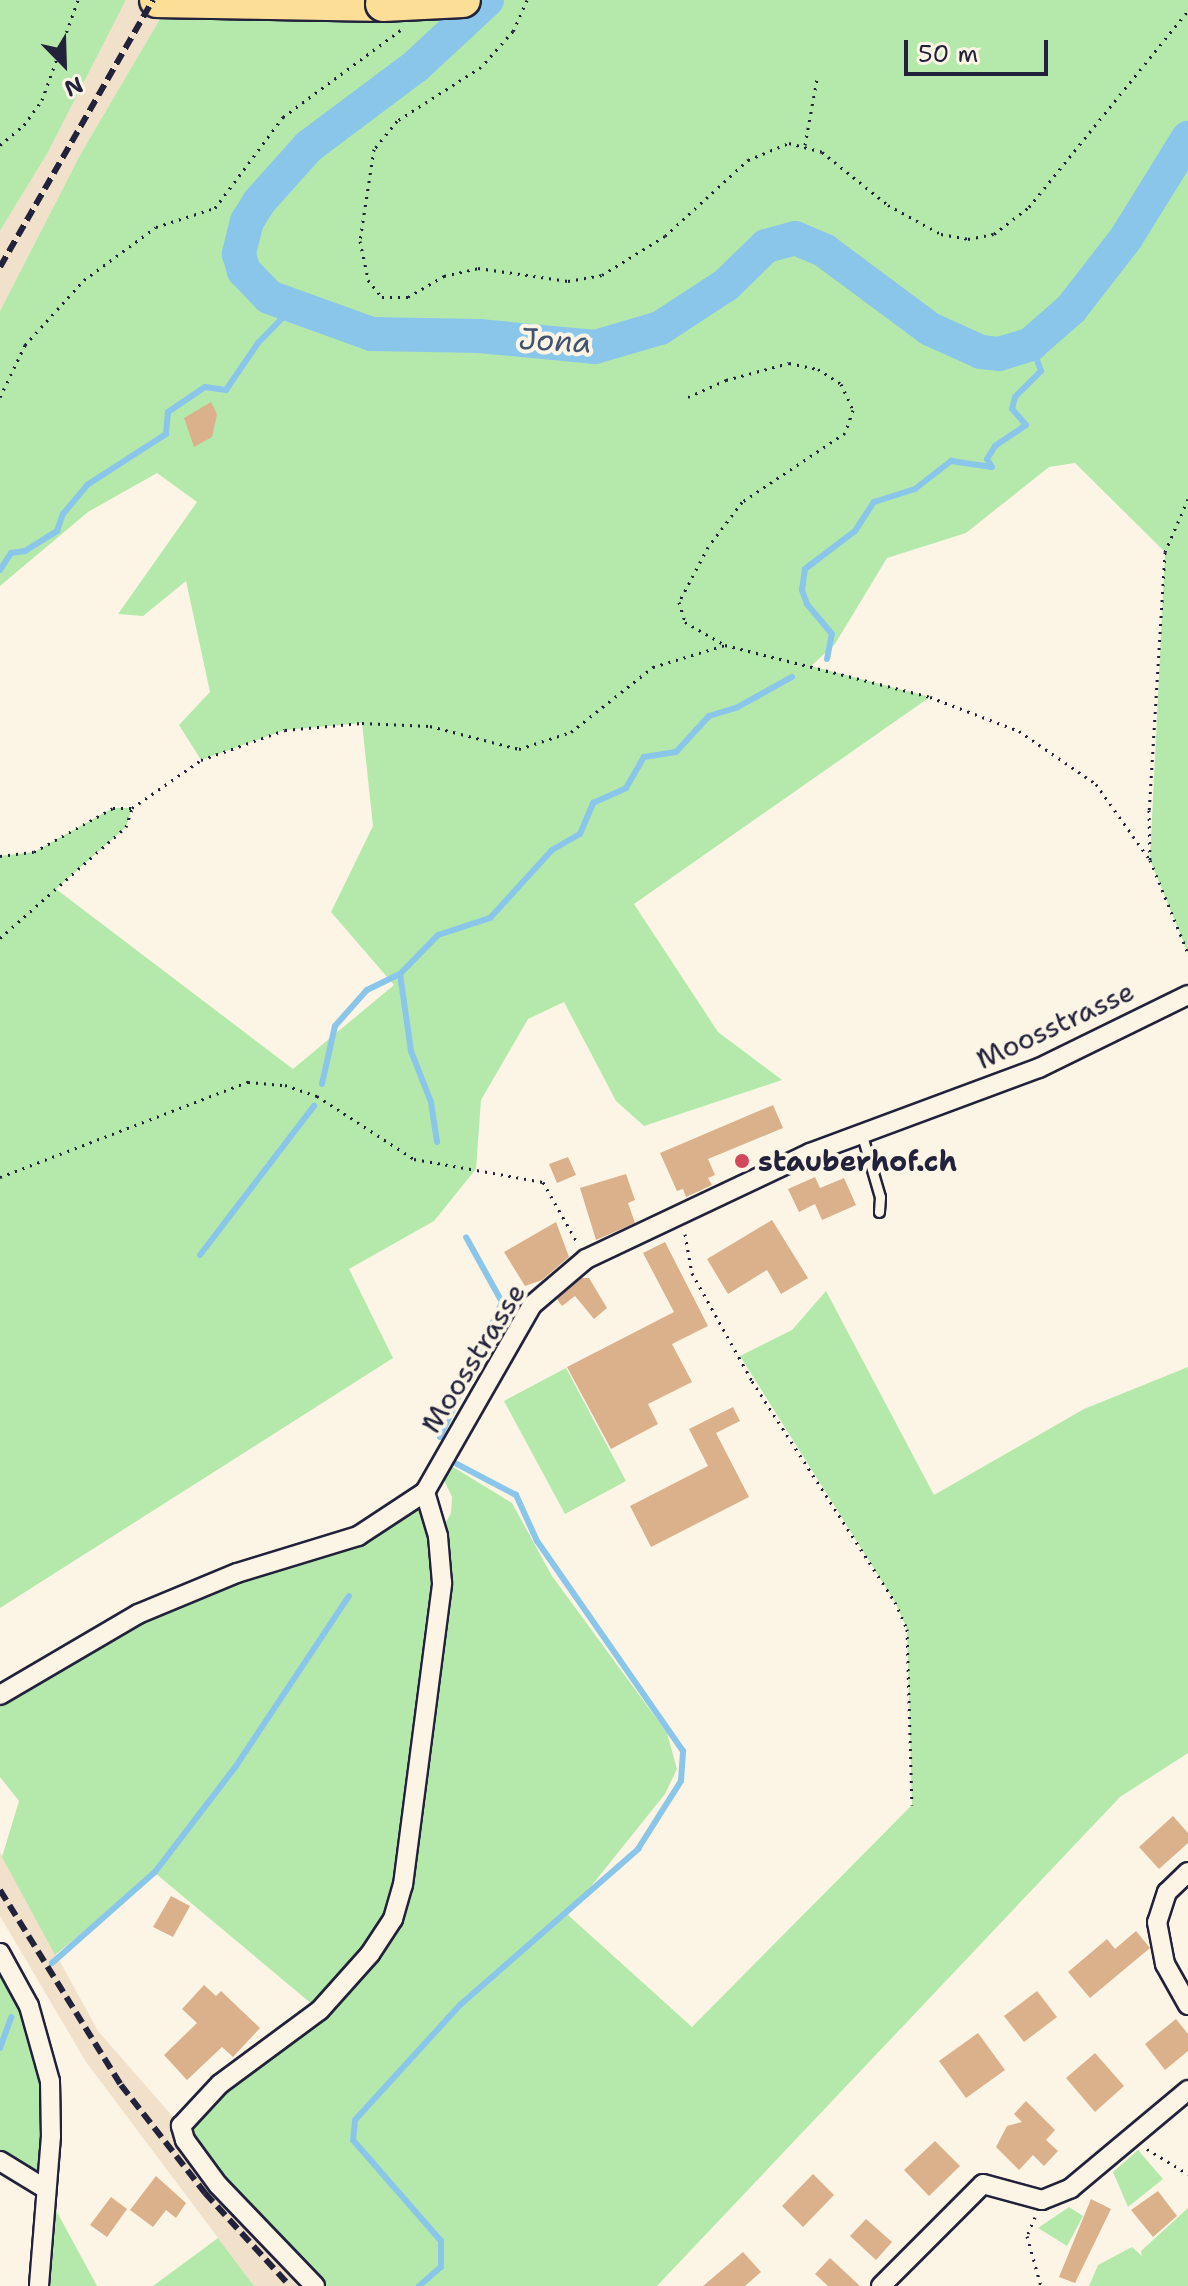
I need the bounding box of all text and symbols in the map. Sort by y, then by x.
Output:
north arrow [24,24,104,104]
scale bar [908,24,1052,74]
text: 50 m [918,38,978,70]
text: N [60,70,87,103]
water label: Jona [518,321,592,361]
street label: Moosstrasse [971,974,1139,1076]
place label: stauberhof.ch [758,1144,957,1178]
marker: stauberhof.ch [733,1152,751,1170]
street label: Moosstrasse [414,1277,532,1439]

